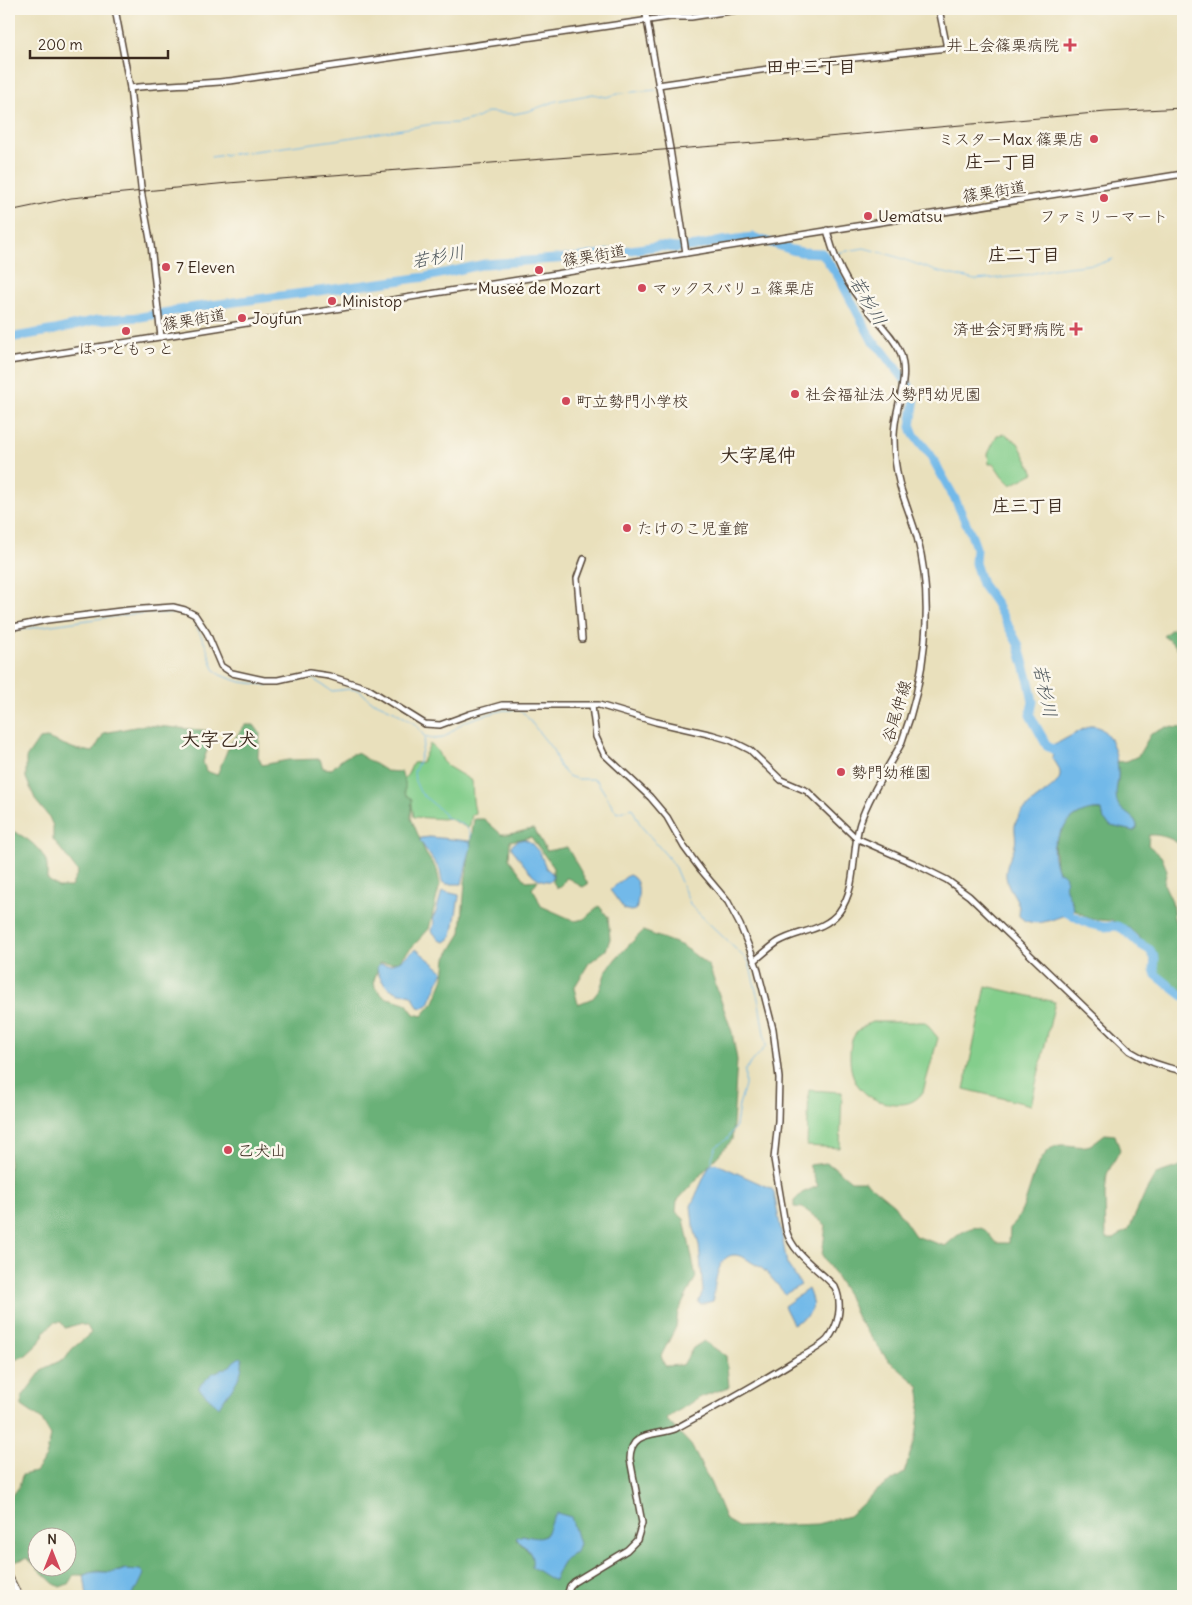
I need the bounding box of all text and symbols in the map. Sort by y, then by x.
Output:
scale bar [30,28,168,60]
text: 200 m [38,35,83,54]
place label: 井上会篠栗病院 [947,35,1059,55]
marker: 井上会篠栗病院 [1063,38,1077,52]
district label: 田中三丁目 [766,55,856,78]
place label: ミスターMax 篠栗店 [938,129,1084,149]
marker: ミスターMax 篠栗店 [1088,133,1100,145]
district label: 庄一丁目 [965,150,1037,173]
street label: 篠栗街道 [961,176,1027,206]
marker: ファミリーマート [1098,192,1110,204]
place label: Uematsu [878,206,943,226]
place label: ファミリーマート [1040,206,1168,226]
marker: Uematsu [862,210,874,222]
water label: 若杉川 [409,240,467,273]
street label: 篠栗街道 [561,240,627,270]
district label: 庄二丁目 [988,243,1060,266]
place label: 7 Eleven [176,257,235,277]
marker: 7 Eleven [160,261,172,273]
marker: Museé de Mozart [533,264,545,276]
water label: 若杉川 [845,272,892,330]
place label: Museé de Mozart [478,278,601,298]
place label: マックスバリュ 篠栗店 [652,278,816,298]
marker: マックスバリュ 篠栗店 [636,282,648,294]
place label: Ministop [342,291,402,311]
marker: Ministop [326,295,338,307]
street label: 篠栗街道 [161,304,227,334]
place label: Joyfun [252,308,302,328]
marker: Joyfun [236,312,248,324]
place label: 済世会河野病院 [953,319,1065,339]
marker: 済世会河野病院 [1069,322,1083,336]
marker: ほっともっと [120,325,132,337]
place label: ほっともっと [78,338,174,358]
place label: 社会福祉法人勢門幼児園 [805,384,981,404]
marker: 社会福祉法人勢門幼児園 [789,388,801,400]
place label: 町立勢門小学校 [576,391,688,411]
marker: 町立勢門小学校 [560,395,572,407]
district label: 大字尾仲 [720,443,796,467]
district label: 庄三丁目 [992,494,1064,517]
place label: たけのこ児童館 [637,518,749,538]
marker: たけのこ児童館 [621,522,633,534]
water label: 若杉川 [1029,662,1062,720]
street label: 谷尾仲線 [877,677,915,745]
district label: 大字乙犬 [181,727,257,751]
place label: 勢門幼稚園 [851,762,931,782]
marker: 勢門幼稚園 [835,766,847,778]
place label: 乙犬山 [238,1140,286,1160]
marker: 乙犬山 [222,1144,234,1156]
north arrow [28,1528,78,1578]
text: N [47,1530,57,1548]

